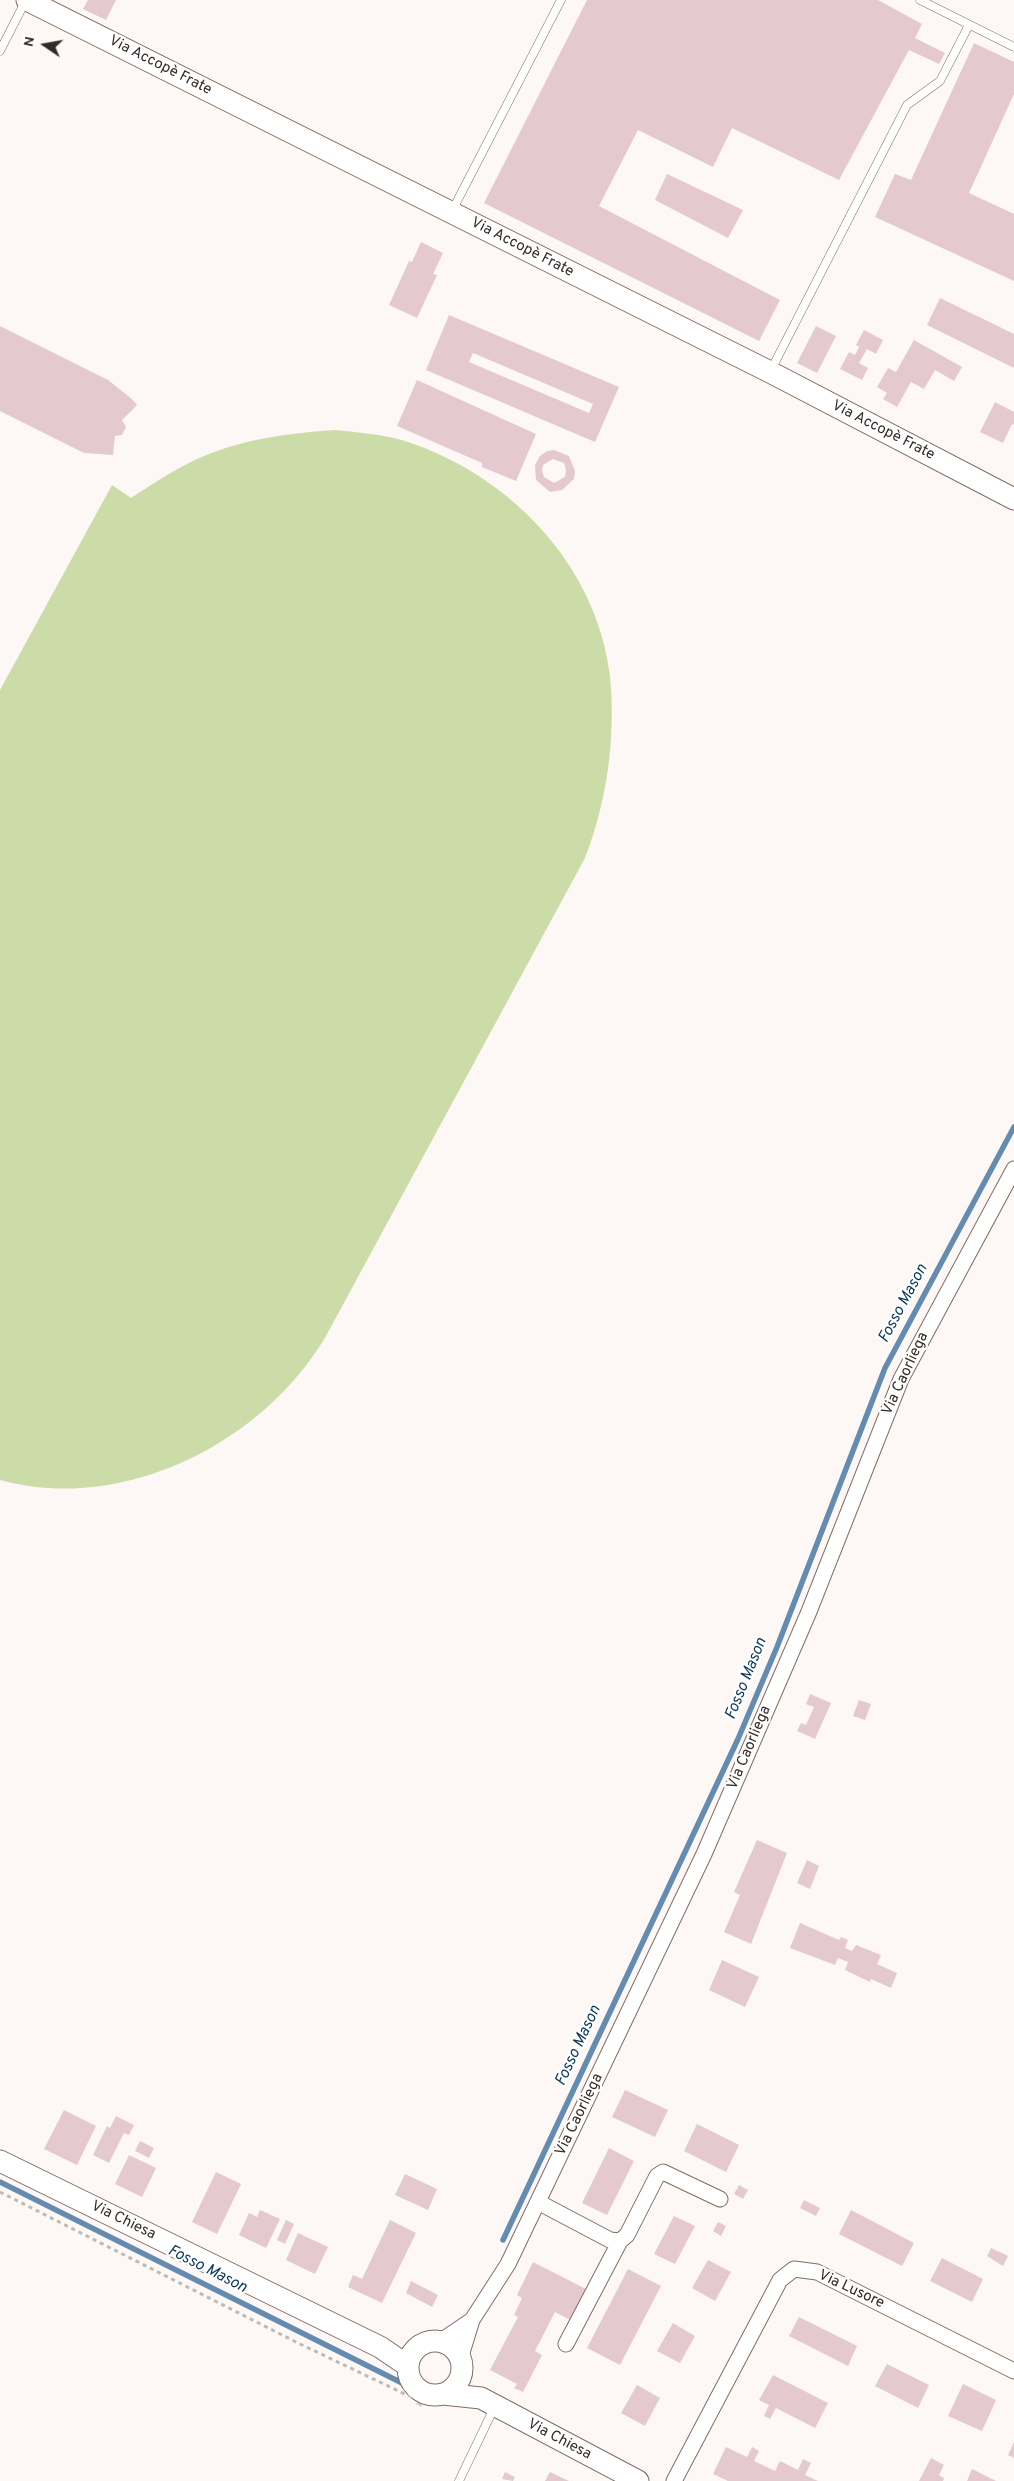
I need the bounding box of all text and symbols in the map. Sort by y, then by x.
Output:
north arrow [20,20,70,70]
street label: Via Accopè Frate [106,32,214,100]
text: N [20,35,39,48]
street label: Via Accopè Frate [468,214,576,282]
street label: Via Accopè Frate [829,397,937,465]
water label: Fosso Mason [875,1261,933,1347]
street label: Via Caorliega [879,1330,933,1418]
water label: Fosso Mason [722,1635,772,1723]
street label: Via Caorliega [724,1703,776,1793]
water label: Fosso Mason [552,2003,606,2089]
street label: Via Caorliega [552,2071,608,2159]
street label: Via Chiesa [88,2198,158,2244]
water label: Fosso Mason [164,2242,250,2298]
street label: Via Lusore [815,2267,887,2313]
street label: Via Chiesa [524,2416,594,2464]

